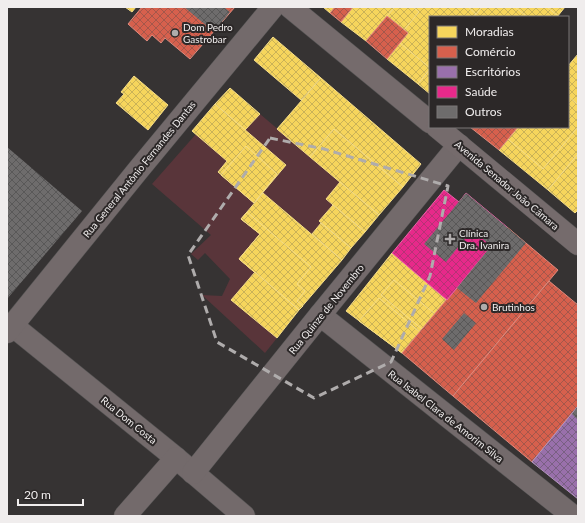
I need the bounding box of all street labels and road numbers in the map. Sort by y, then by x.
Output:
street label: Rua General Antônio Fernandes Dantas [80,98,198,240]
street label: Avenida Senador João Câmara [452,138,562,232]
street label: Rua Quinze de Novembro [286,261,366,357]
street label: Rua Isabel Clara de Amorim Silva [386,367,506,465]
street label: Rua Dom Costa [99,394,159,446]

